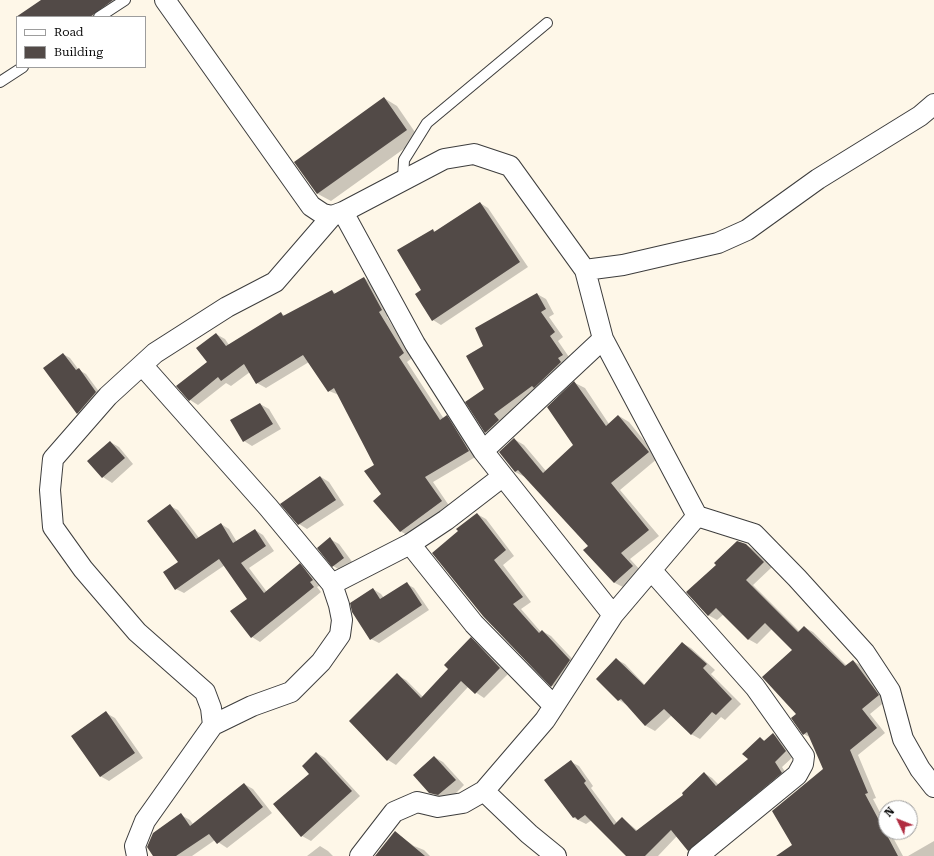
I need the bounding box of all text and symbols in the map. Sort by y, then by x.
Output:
legend [16,16,146,68]
text: Road [54,25,83,39]
text: Building [54,45,103,59]
north arrow [878,800,918,840]
text: N [882,805,897,820]

